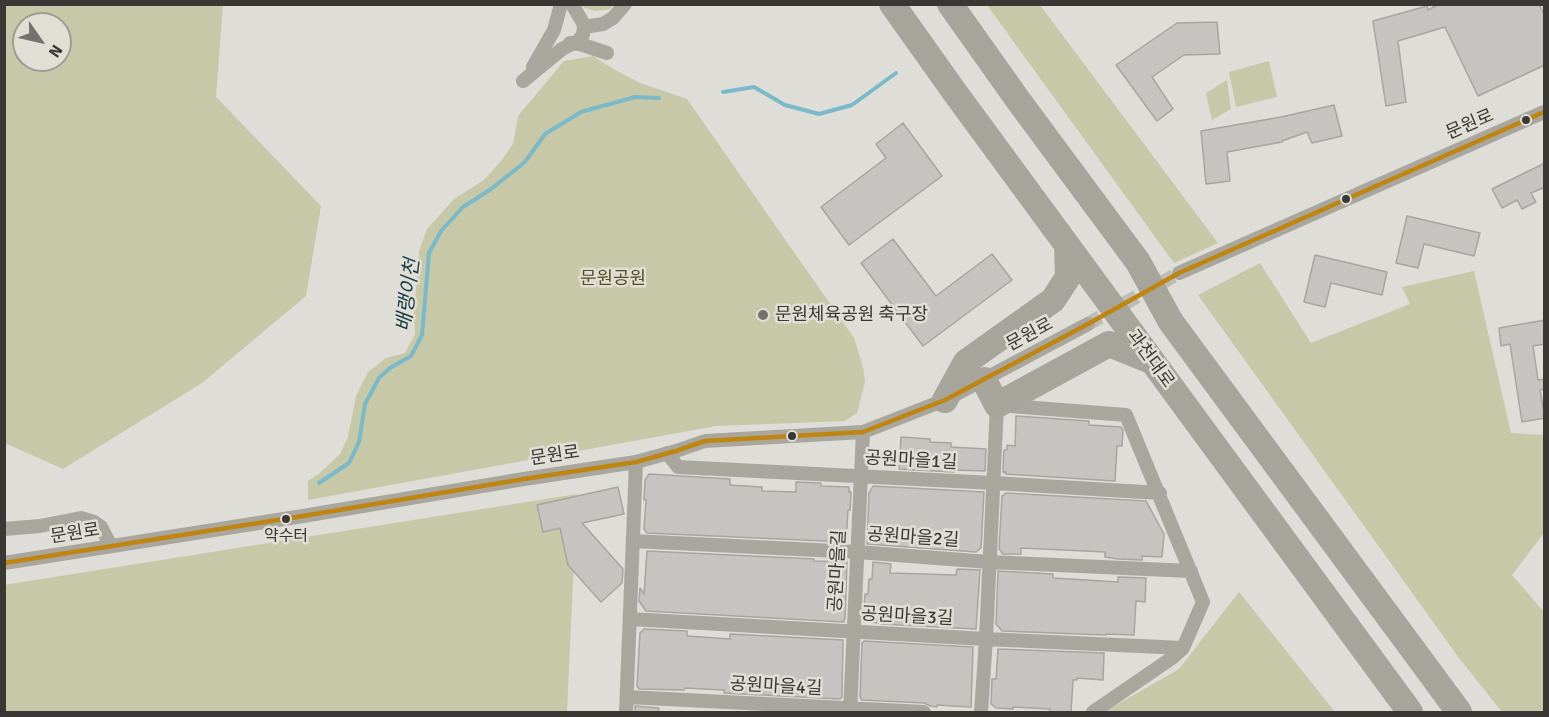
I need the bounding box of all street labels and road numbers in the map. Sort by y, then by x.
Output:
street label: 문원로 [1443,105,1497,145]
street label: 문원로 [1003,314,1057,356]
street label: 과천대로 [1122,326,1178,392]
street label: 문원로 [529,442,581,470]
street label: 공원마을1길 [864,448,958,474]
street label: 문원로 [49,519,101,549]
street label: 공원마을2길 [866,524,960,552]
street label: 공원마을길 [825,529,851,613]
street label: 공원마을3길 [860,604,954,630]
street label: 공원마을4길 [729,674,823,700]

